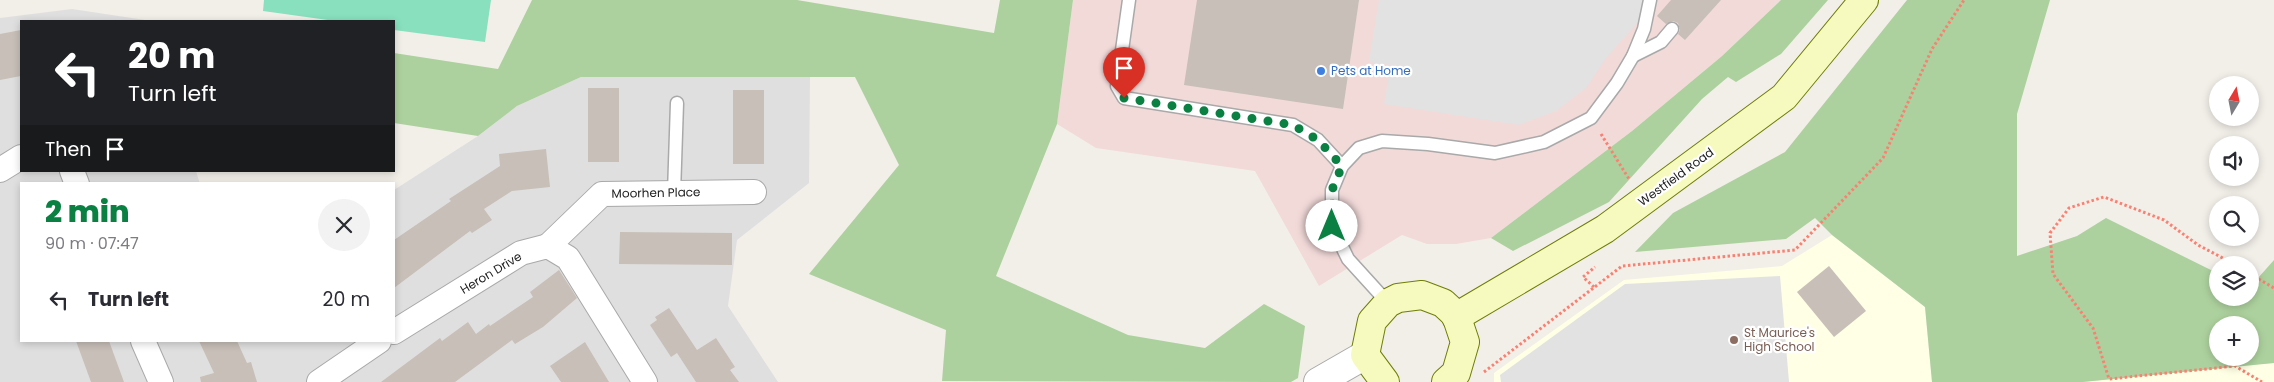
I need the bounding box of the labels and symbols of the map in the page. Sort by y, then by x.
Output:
pin [1103,47,1145,98]
place label: Pets at Home [1331,62,1411,79]
marker: Pets at Home [1315,65,1327,77]
north arrow [2209,76,2259,126]
street label: Westfield Road [1634,143,1717,210]
street label: Moorhen Place [611,183,701,202]
position arrow [1305,199,1357,251]
street label: Heron Drive [457,248,525,298]
place label: St Maurice's High School [1744,324,1815,355]
marker: St Maurice's High School [1728,334,1740,346]

